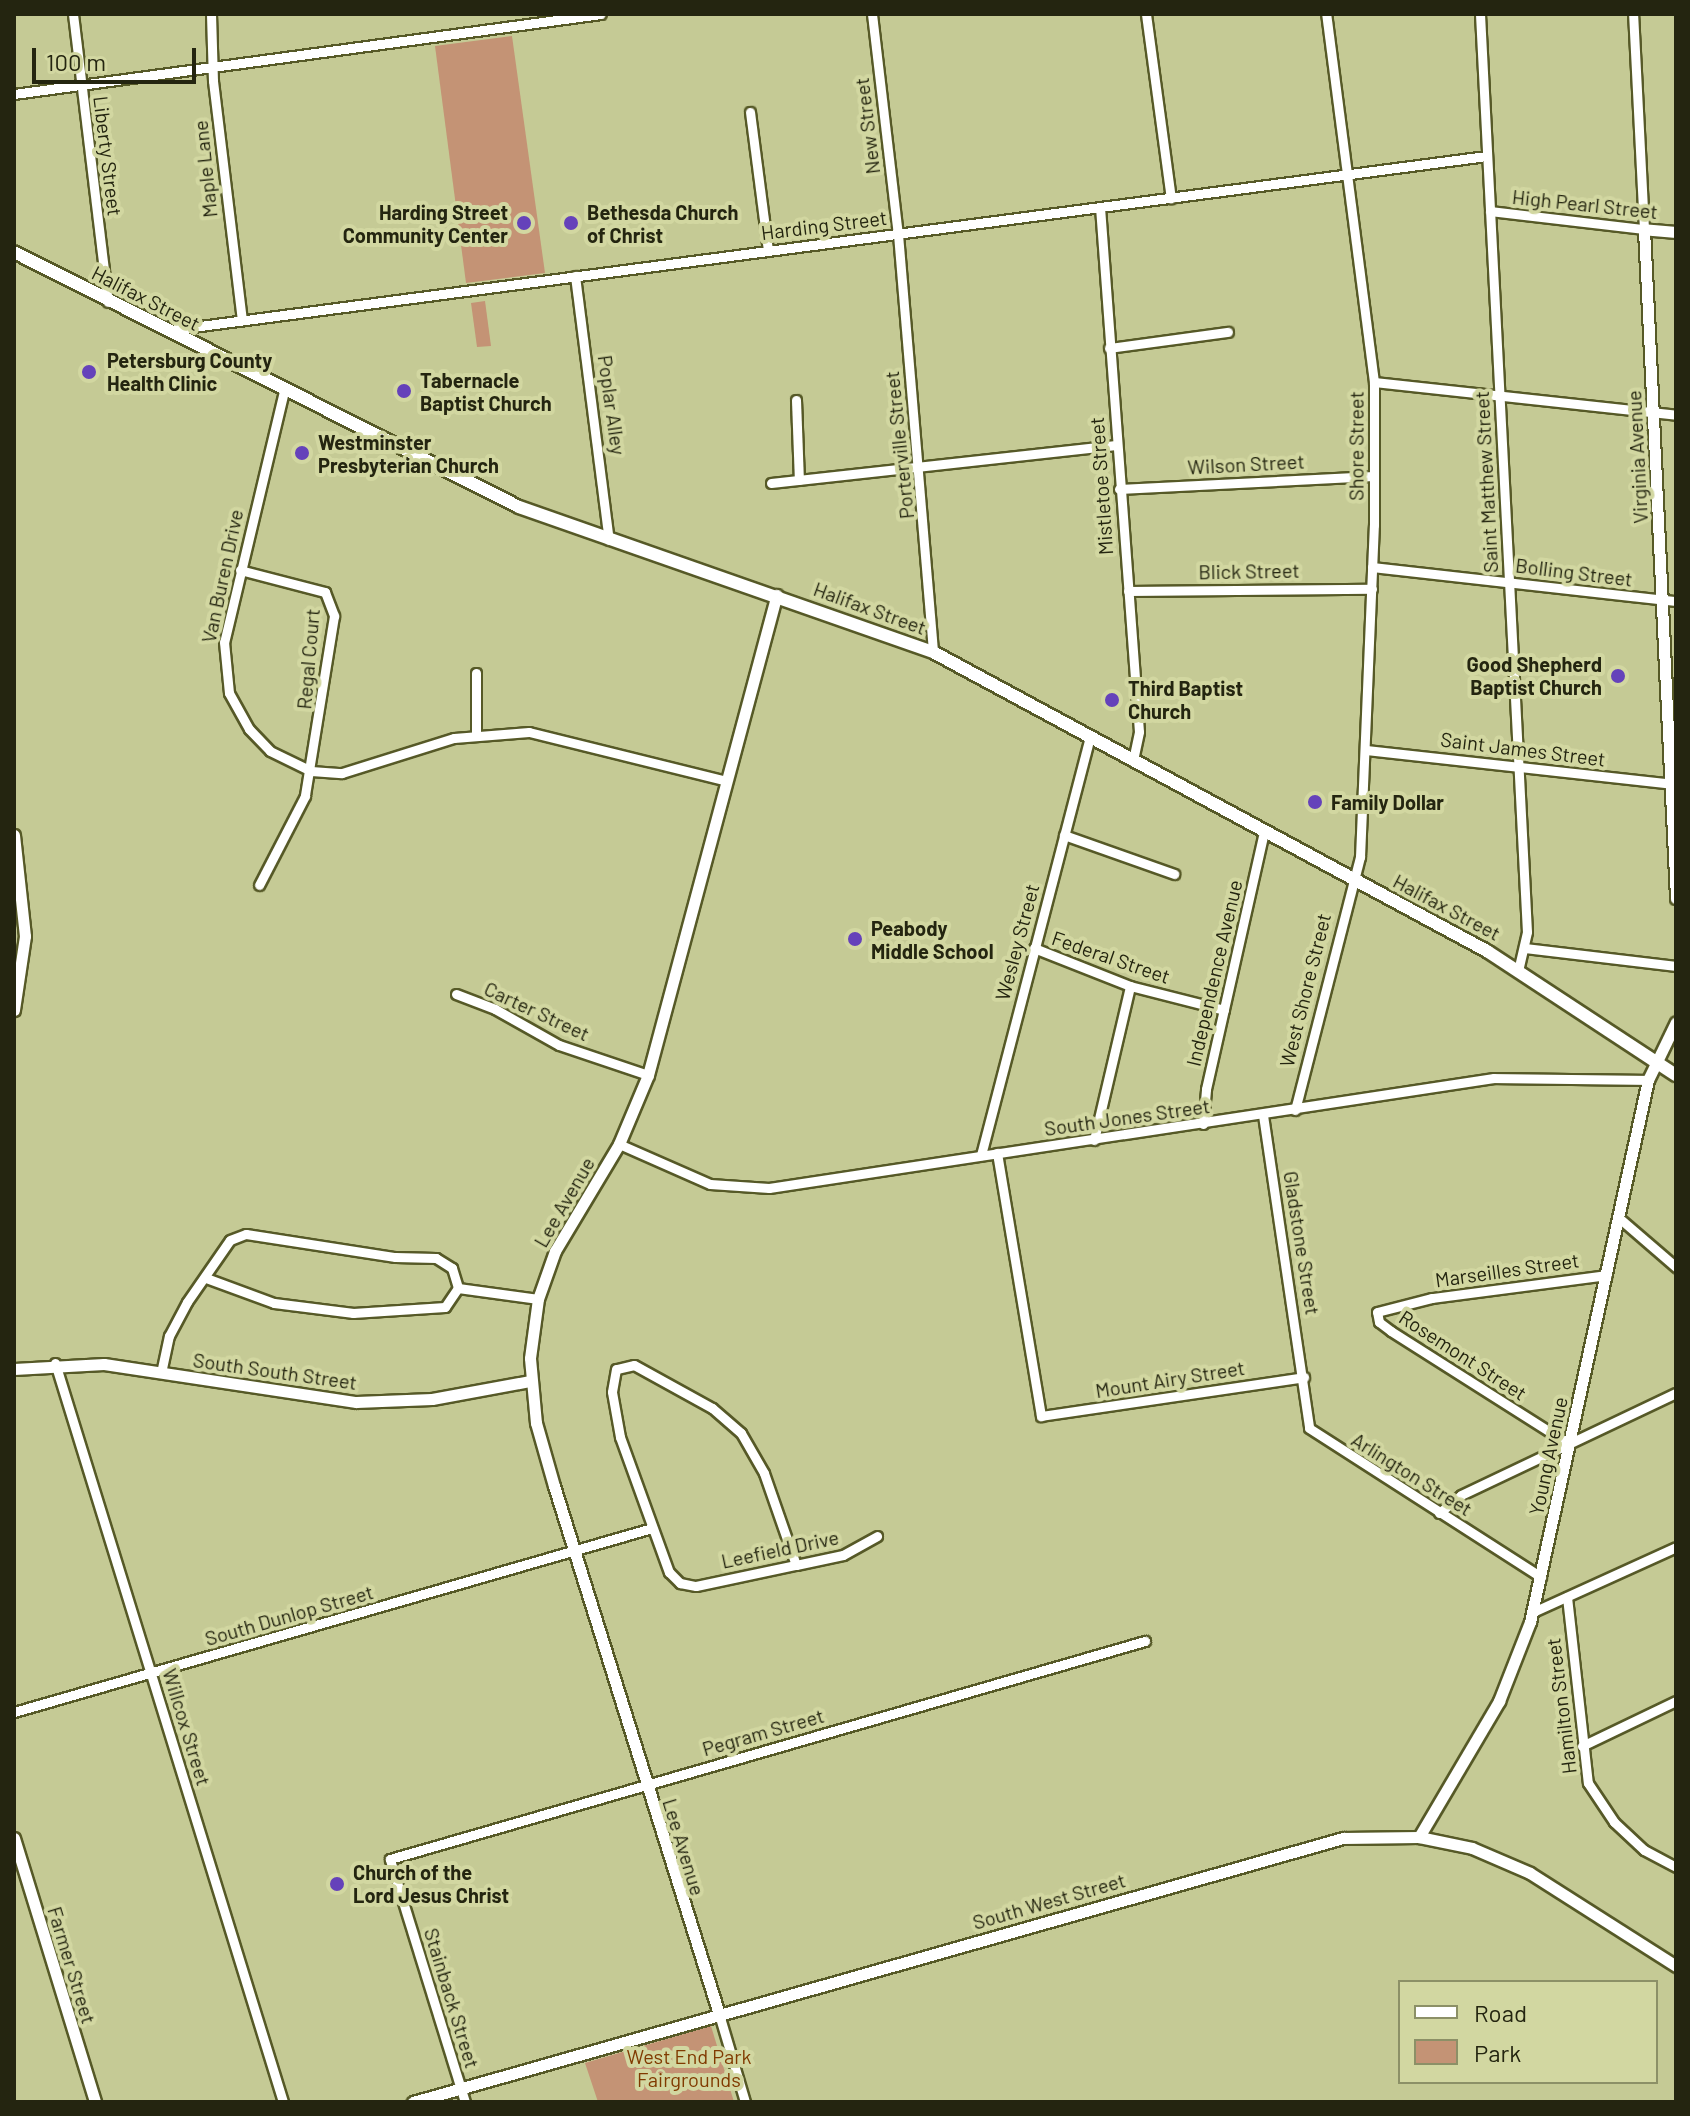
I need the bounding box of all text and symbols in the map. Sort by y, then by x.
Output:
scale bar [36,32,200,82]
text: 100 m [46,47,106,76]
street label: New Street [849,76,885,176]
street label: Liberty Street [89,95,127,217]
street label: Maple Lane [188,119,222,219]
street label: High Pearl Street [1511,184,1659,224]
place label: Harding Street Community Center [343,200,508,247]
place label: Bethesda Church of Christ [587,200,738,247]
street label: Harding Street [760,205,888,245]
marker: Harding Street Community Center [515,214,533,232]
marker: Bethesda Church of Christ [562,214,580,232]
street label: Halifax Street [88,260,204,336]
place label: Petersburg County Health Clinic [107,348,272,395]
street label: Poplar Alley [593,354,631,456]
marker: Petersburg County Health Clinic [78,361,100,383]
place label: Tabernacle Baptist Church [420,368,552,415]
street label: Porterville Street [879,370,919,520]
marker: Tabernacle Baptist Church [395,382,413,400]
street label: Saint Matthew Street [1469,390,1503,574]
street label: Virginia Avenue [1622,390,1652,524]
street label: Shore Street [1344,391,1368,501]
street label: Mistletoe Street [1084,416,1118,556]
place label: Westminster Presbyterian Church [318,430,499,477]
marker: Westminster Presbyterian Church [293,444,311,462]
street label: Wilson Street [1187,449,1305,479]
street label: Van Buren Drive [196,507,248,645]
street label: Bolling Street [1514,553,1634,591]
street label: Blick Street [1198,558,1300,584]
street label: Halifax Street [810,577,930,639]
street label: Regal Court [292,608,324,710]
place label: Good Shepherd Baptist Church [1467,652,1602,699]
marker: Good Shepherd Baptist Church [1609,667,1627,685]
place label: Third Baptist Church [1128,676,1243,723]
marker: Third Baptist Church [1103,691,1121,709]
street label: Saint James Street [1439,727,1607,771]
place label: Family Dollar [1331,790,1444,814]
marker: Family Dollar [1306,793,1324,811]
street label: Halifax Street [1389,869,1505,945]
street label: Independence Avenue [1181,878,1247,1068]
street label: Wesley Street [990,881,1044,1003]
street label: West Shore Street [1274,911,1336,1069]
place label: Peabody Middle School [871,916,994,963]
street label: Federal Street [1049,926,1173,988]
marker: Peabody Middle School [846,930,864,948]
street label: Carter Street [481,976,593,1046]
street label: South Jones Street [1043,1093,1211,1141]
street label: Lee Avenue [529,1153,599,1251]
street label: Gladstone Street [1279,1169,1325,1317]
street label: Marseilles Street [1434,1248,1580,1292]
street label: Rosemont Street [1395,1305,1531,1405]
street label: South South Street [191,1348,359,1394]
street label: Mount Airy Street [1094,1355,1246,1403]
street label: Young Avenue [1524,1394,1572,1518]
street label: Arlington Street [1347,1427,1477,1521]
street label: Leefield Drive [719,1525,841,1573]
street label: South Dunlop Street [202,1579,376,1651]
street label: Hamilton Street [1541,1637,1581,1775]
street label: Willcox Street [158,1666,216,1788]
street label: Pegram Street [699,1703,827,1761]
street label: Lee Avenue [658,1796,710,1898]
place label: Church of the Lord Jesus Christ [353,1860,509,1907]
street label: South West Street [970,1868,1128,1934]
marker: Church of the Lord Jesus Christ [328,1875,346,1893]
street label: Farmer Street [43,1904,101,2026]
street label: Stainback Street [419,1925,485,2071]
legend [1398,1980,1658,2084]
text: Road [1474,1998,1527,2027]
text: Park [1474,2038,1521,2067]
park label: West End Park Fairgrounds [627,2044,751,2091]

